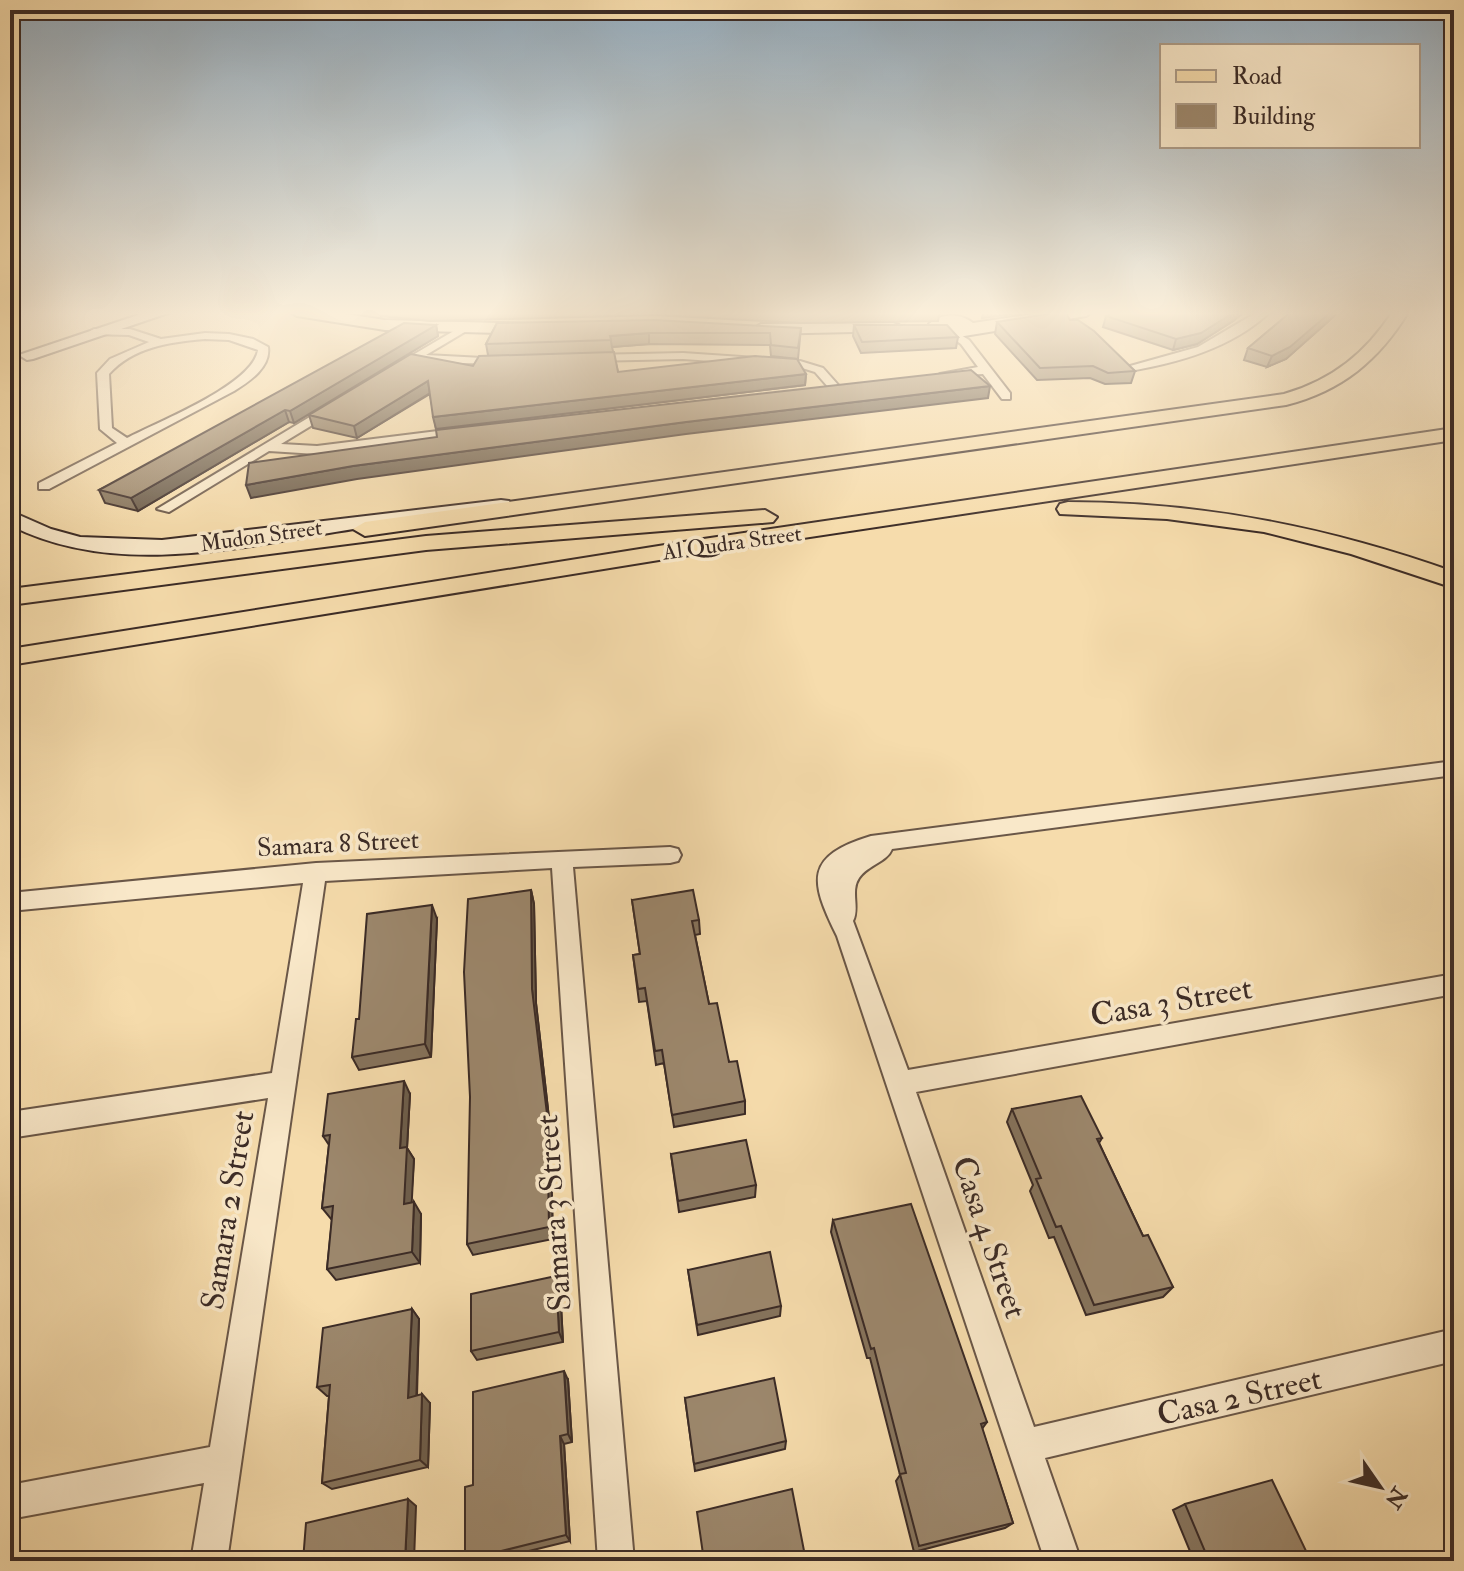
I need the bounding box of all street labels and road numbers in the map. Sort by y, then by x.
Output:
street label: Mudon Street [198,514,324,558]
street label: Al Qudra Street [660,519,803,567]
street label: Samara 8 Street [256,824,420,864]
street label: Casa 3 Street [1087,968,1255,1036]
street label: Samara 2 Street [193,1108,263,1312]
street label: Samara 3 Street [527,1113,581,1313]
street label: Casa 4 Street [943,1151,1035,1323]
street label: Casa 2 Street [1153,1359,1325,1435]

